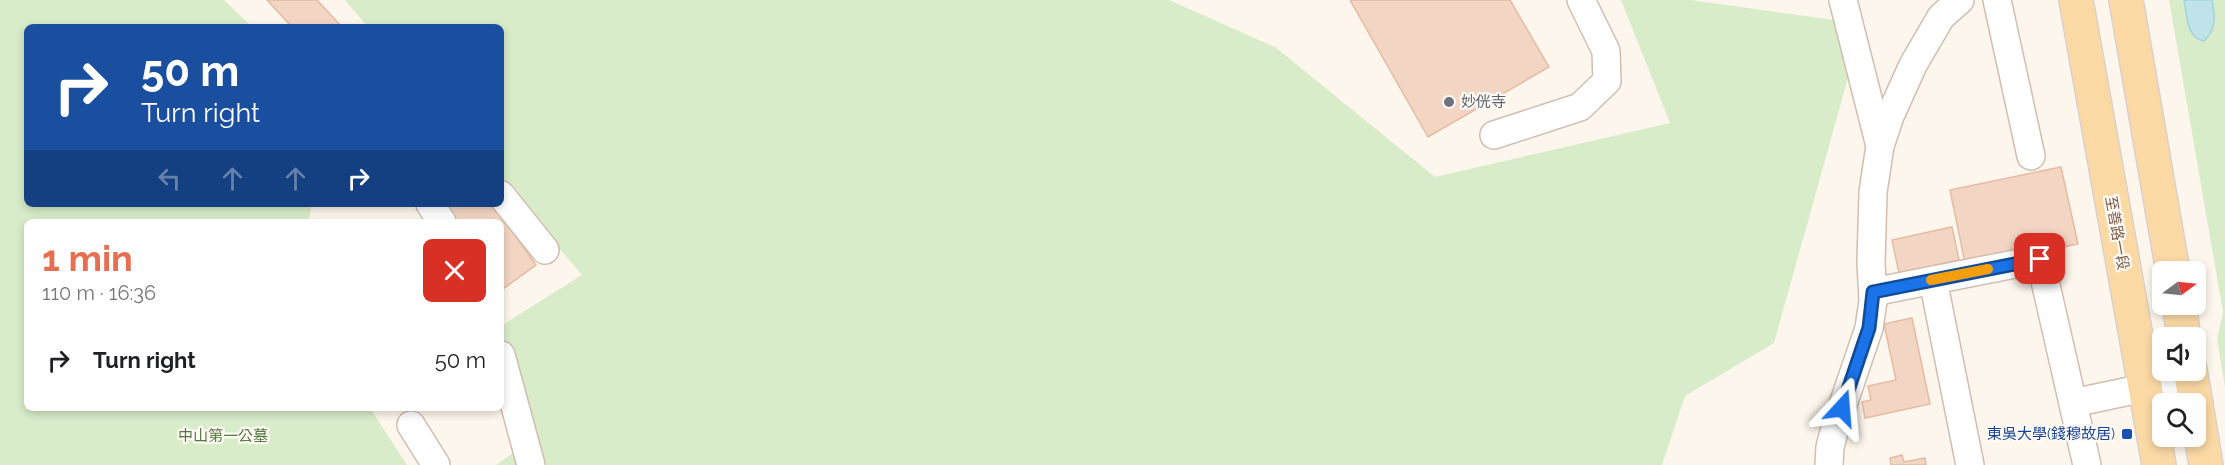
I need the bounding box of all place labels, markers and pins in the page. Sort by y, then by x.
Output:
place label: 妙侊寺 [1461,93,1506,111]
marker: 妙侊寺 [1442,95,1456,109]
pin [2014,233,2065,284]
place label: 東吳大學(錢穆故居) [1987,425,2115,443]
marker: 東吳大學(錢穆故居) [2120,427,2134,441]

